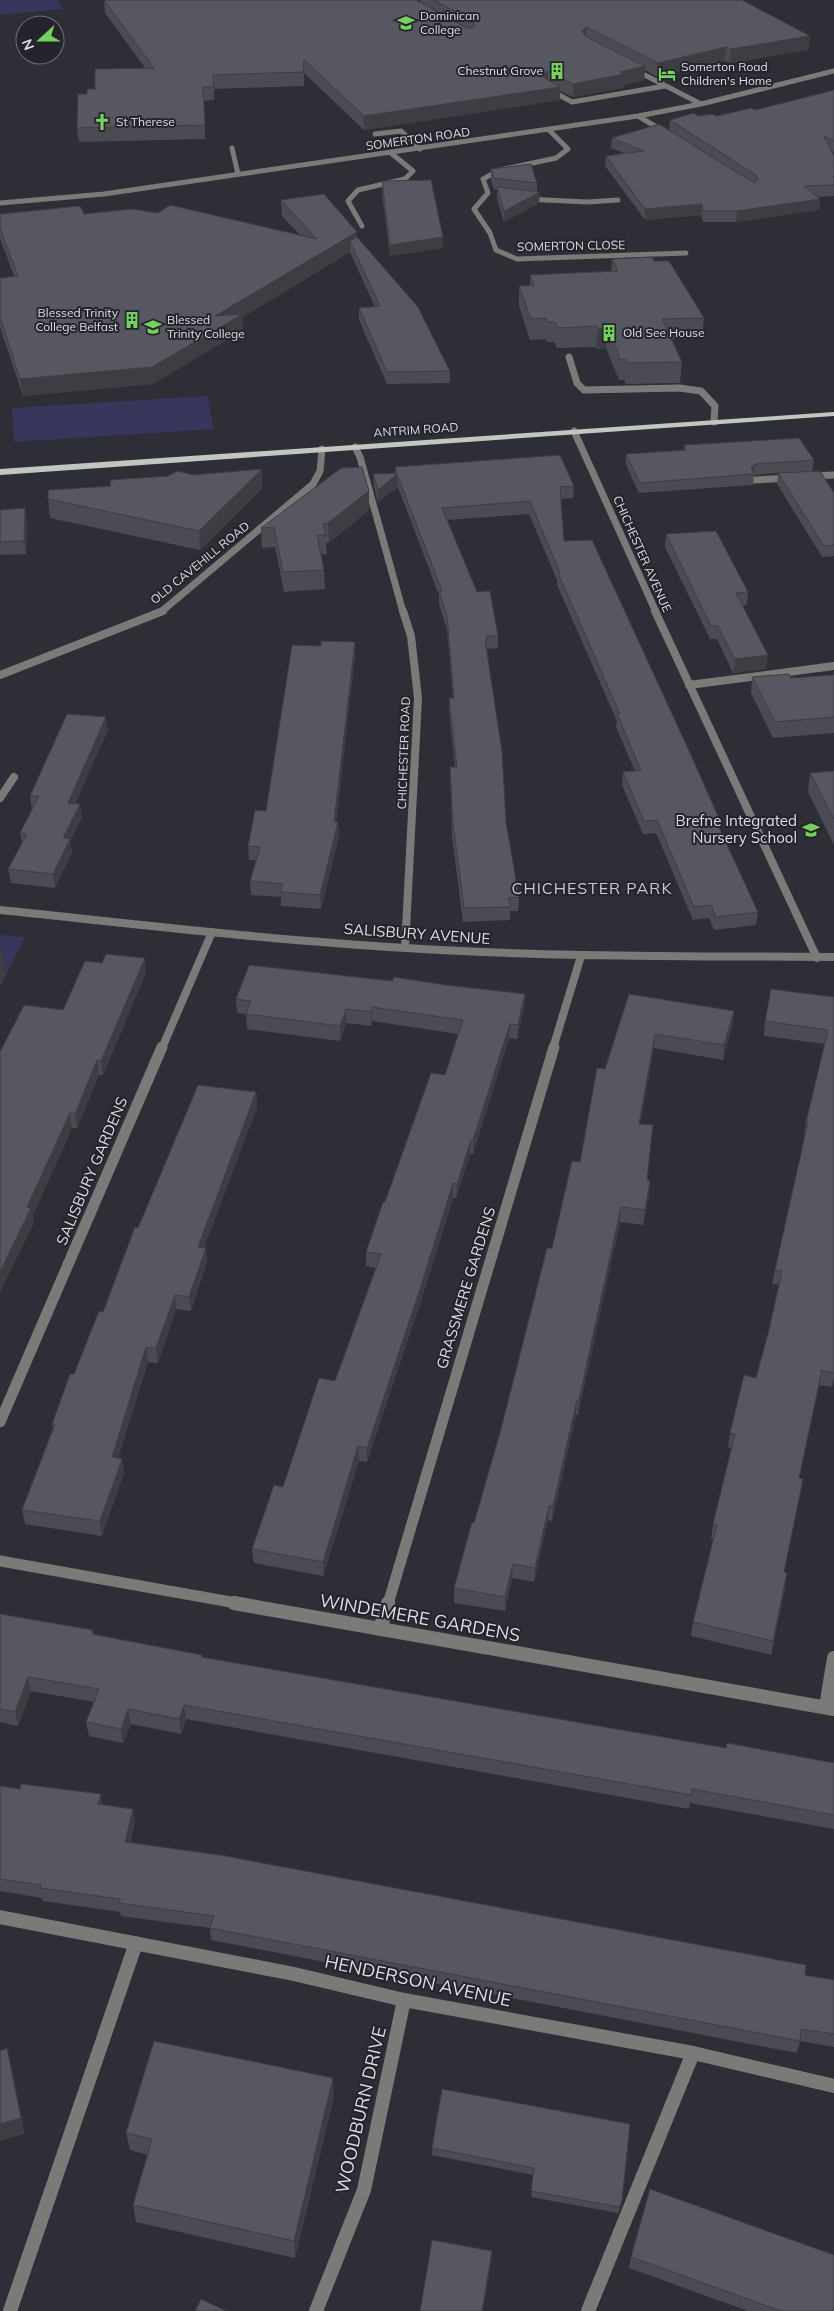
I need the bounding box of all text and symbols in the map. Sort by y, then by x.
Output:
place label: Dominican College [420,8,479,37]
school or university icon: Dominican College [396,13,416,33]
north arrow [15,15,65,65]
text: N [18,36,38,53]
place label: Somerton Road Children's Home [681,59,772,88]
building icon: Chestnut Grove [547,61,567,81]
place label: Chestnut Grove [457,63,543,78]
hotel icon: Somerton Road Children's Home [657,64,677,84]
church icon: St Therese [92,112,112,132]
place label: St Therese [116,114,175,129]
street label: SOMERTON ROAD [365,124,471,153]
street label: SOMERTON CLOSE [517,237,625,254]
place label: Blessed Trinity College Belfast [35,305,119,334]
building icon: Blessed Trinity College Belfast [122,310,142,330]
place label: Blessed Trinity College [167,312,245,341]
school or university icon: Blessed Trinity College [143,317,163,337]
building icon: Old See House [599,323,619,343]
place label: Old See House [623,325,705,340]
street label: ANTRIM ROAD [373,419,459,440]
street label: CHICHESTER AVENUE [610,493,675,615]
street label: OLD CAVEHILL ROAD [147,518,252,607]
street label: CHICHESTER ROAD [394,696,413,810]
place label: Brefne Integrated Nursery School [676,811,797,847]
school or university icon: Brefne Integrated Nursery School [801,820,821,840]
district label: CHICHESTER PARK [511,878,673,898]
street label: SALISBURY AVENUE [343,919,491,948]
street label: SALISBURY GARDENS [52,1094,131,1248]
street label: GRASSMERE GARDENS [432,1204,499,1371]
street label: WINDEMERE GARDENS [318,1589,522,1646]
street label: HENDERSON AVENUE [323,1949,513,2012]
street label: WOODBURN DRIVE [330,2024,391,2196]

